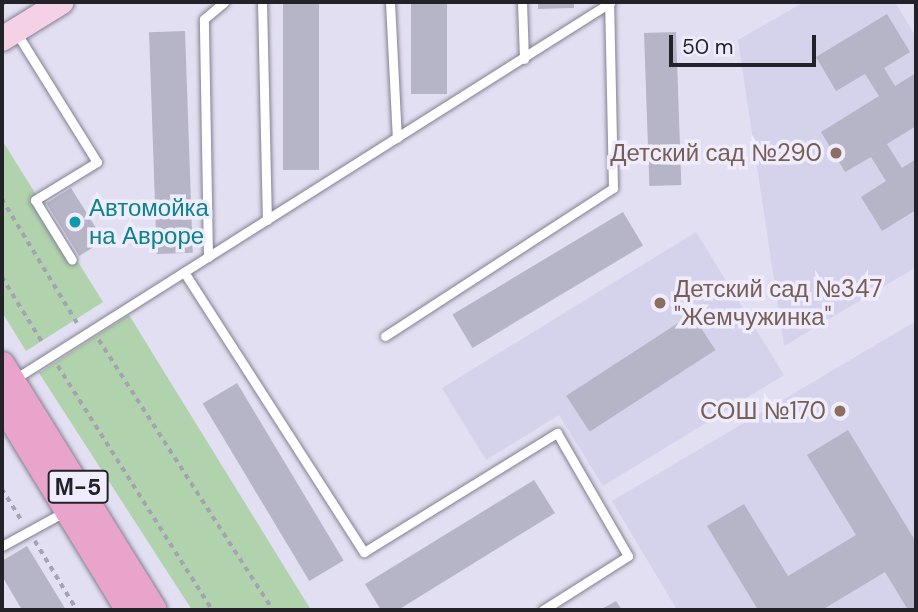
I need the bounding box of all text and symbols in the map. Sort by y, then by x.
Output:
scale bar [673,21,820,65]
text: 50 m [682,33,733,61]
place label: Детский сад №290 [610,139,822,167]
marker: Детский сад №290 [828,145,844,161]
place label: Автомойка на Авроре [89,194,209,250]
marker: Автомойка на Авроре [67,214,83,230]
place label: Детский сад №347 "Жемчужинка" [674,275,882,331]
marker: Детский сад №347 "Жемчужинка" [652,295,668,311]
place label: СОШ №170 [700,397,826,425]
marker: СОШ №170 [832,403,848,419]
road number: М-5 [46,467,110,506]

